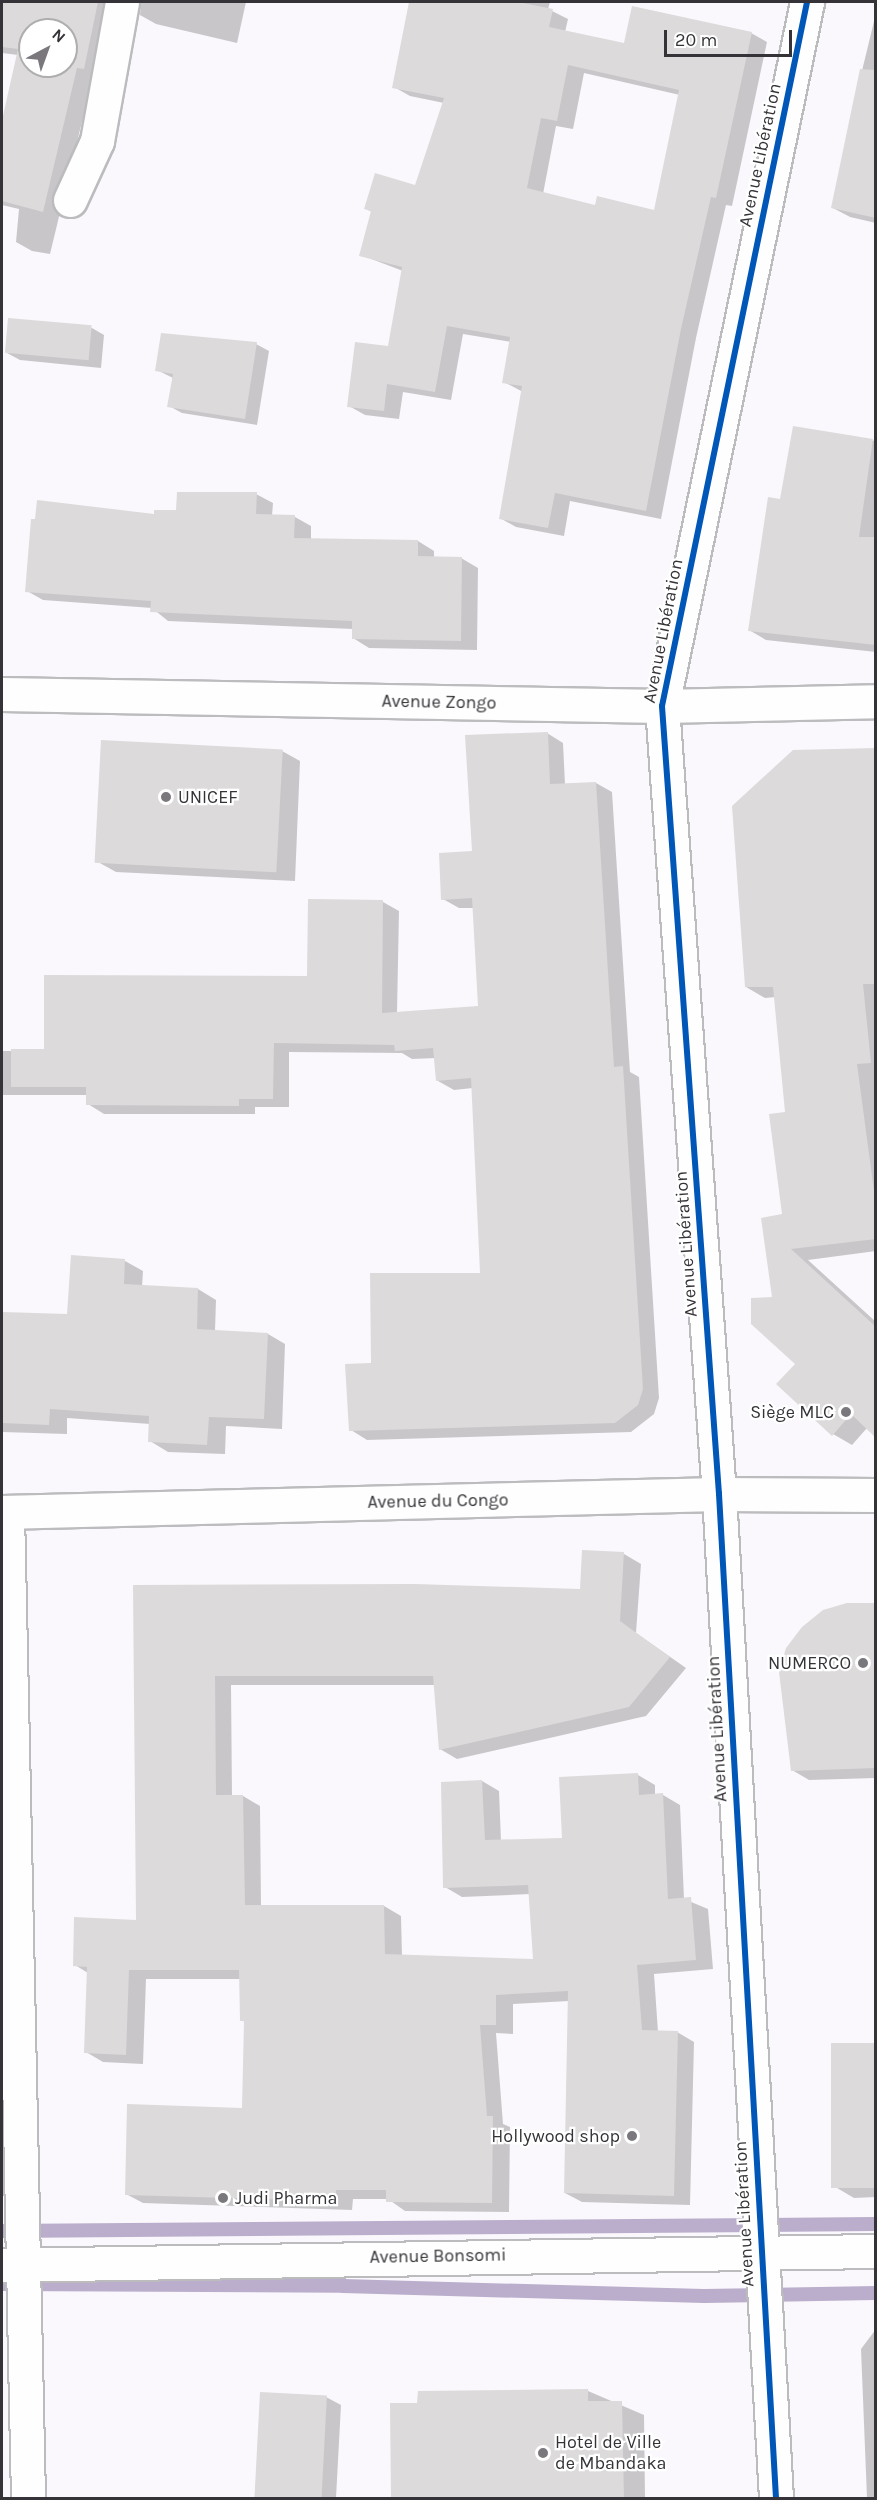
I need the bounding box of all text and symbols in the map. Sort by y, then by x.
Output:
north arrow [18,18,78,78]
scale bar [667,18,794,56]
text: N [48,25,69,46]
text: 20 m [675,29,717,51]
street label: Avenue Libération [734,81,786,229]
street label: Avenue Libération [638,557,688,705]
street label: Avenue Zongo [381,690,497,714]
place label: UNICEF [178,786,238,808]
marker: UNICEF [159,790,173,804]
street label: Avenue Libération [670,1170,702,1318]
place label: Siège MLC [750,1401,834,1423]
marker: Siège MLC [839,1405,853,1419]
street label: Avenue du Congo [367,1489,509,1513]
place label: NUMERCO [768,1652,851,1674]
street label: Avenue Libération [702,1655,732,1803]
marker: NUMERCO [856,1656,870,1670]
place label: Hollywood shop [491,2125,620,2147]
marker: Hollywood shop [625,2129,639,2143]
street label: Avenue Libération [729,2140,759,2288]
place label: Judi Pharma [235,2187,337,2209]
marker: Judi Pharma [216,2191,230,2205]
street label: Avenue Bonsomi [369,2244,507,2268]
place label: Hotel de Ville de Mbandaka [555,2432,666,2474]
marker: Hotel de Ville de Mbandaka [536,2446,550,2460]

